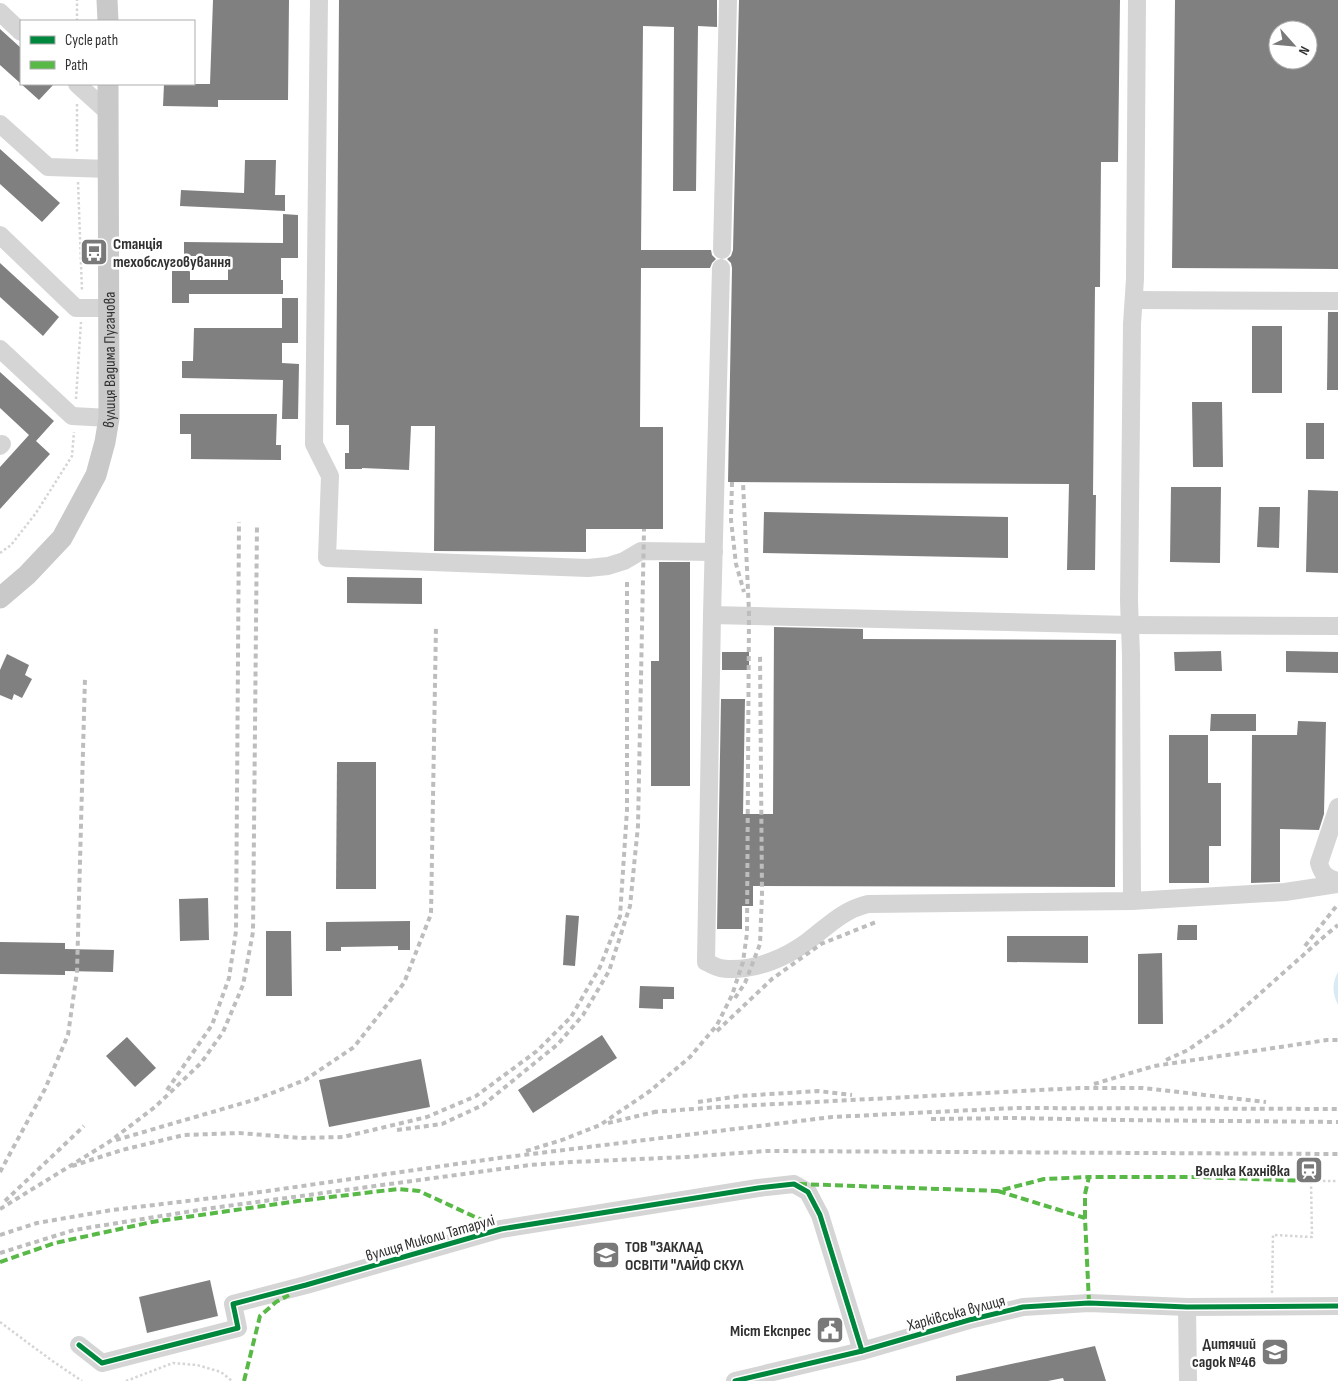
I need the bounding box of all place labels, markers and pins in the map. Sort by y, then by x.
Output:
place label: Станція техобслуговування [113,235,231,272]
bus stop icon: Станція техобслуговування [79,237,109,267]
station icon: Велика Кахнівка [1294,1155,1324,1185]
place label: Велика Кахнівка [1195,1162,1290,1181]
place label: ТОВ "ЗАКЛАД ОСВІТИ "ЛАЙФ СКУЛ [625,1238,744,1275]
school or university icon: ТОВ "ЗАКЛАД ОСВІТИ "ЛАЙФ СКУЛ [591,1240,621,1270]
public building icon: Міст Експрес [815,1315,845,1345]
place label: Міст Експрес [730,1322,811,1341]
place label: Дитячий садок №46 [1192,1335,1256,1372]
school or university icon: Дитячий садок №46 [1260,1337,1290,1367]

